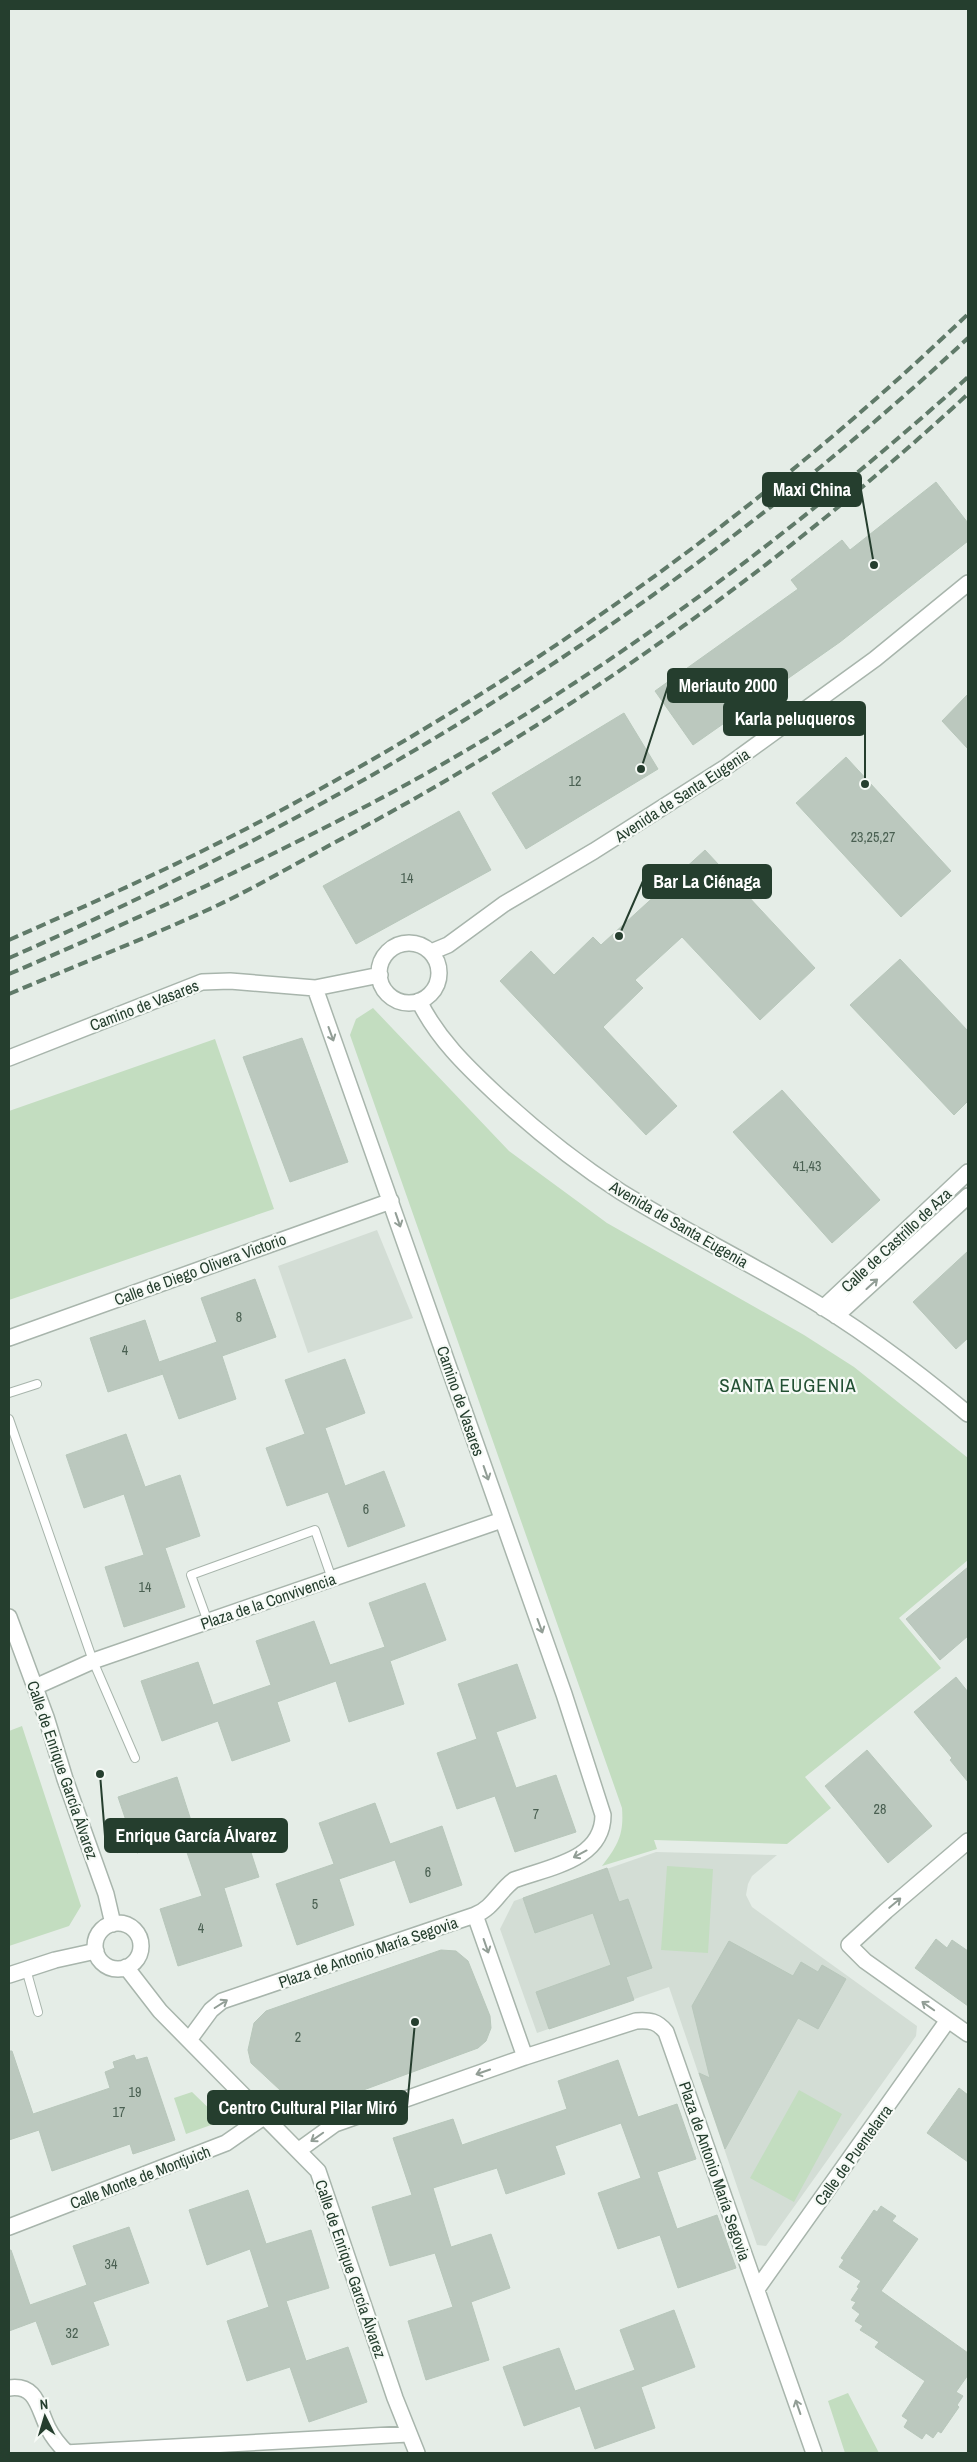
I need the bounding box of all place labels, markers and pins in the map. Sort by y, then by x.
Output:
callout: Maxi China [763,473,861,506]
callout: Meriauto 2000 [668,669,787,702]
callout: Karla peluqueros [724,702,865,735]
callout: Bar La Ciénaga [643,865,771,898]
callout: Enrique García Álvarez [105,1819,287,1852]
callout: Centro Cultural Pilar Miró [208,2091,407,2124]

